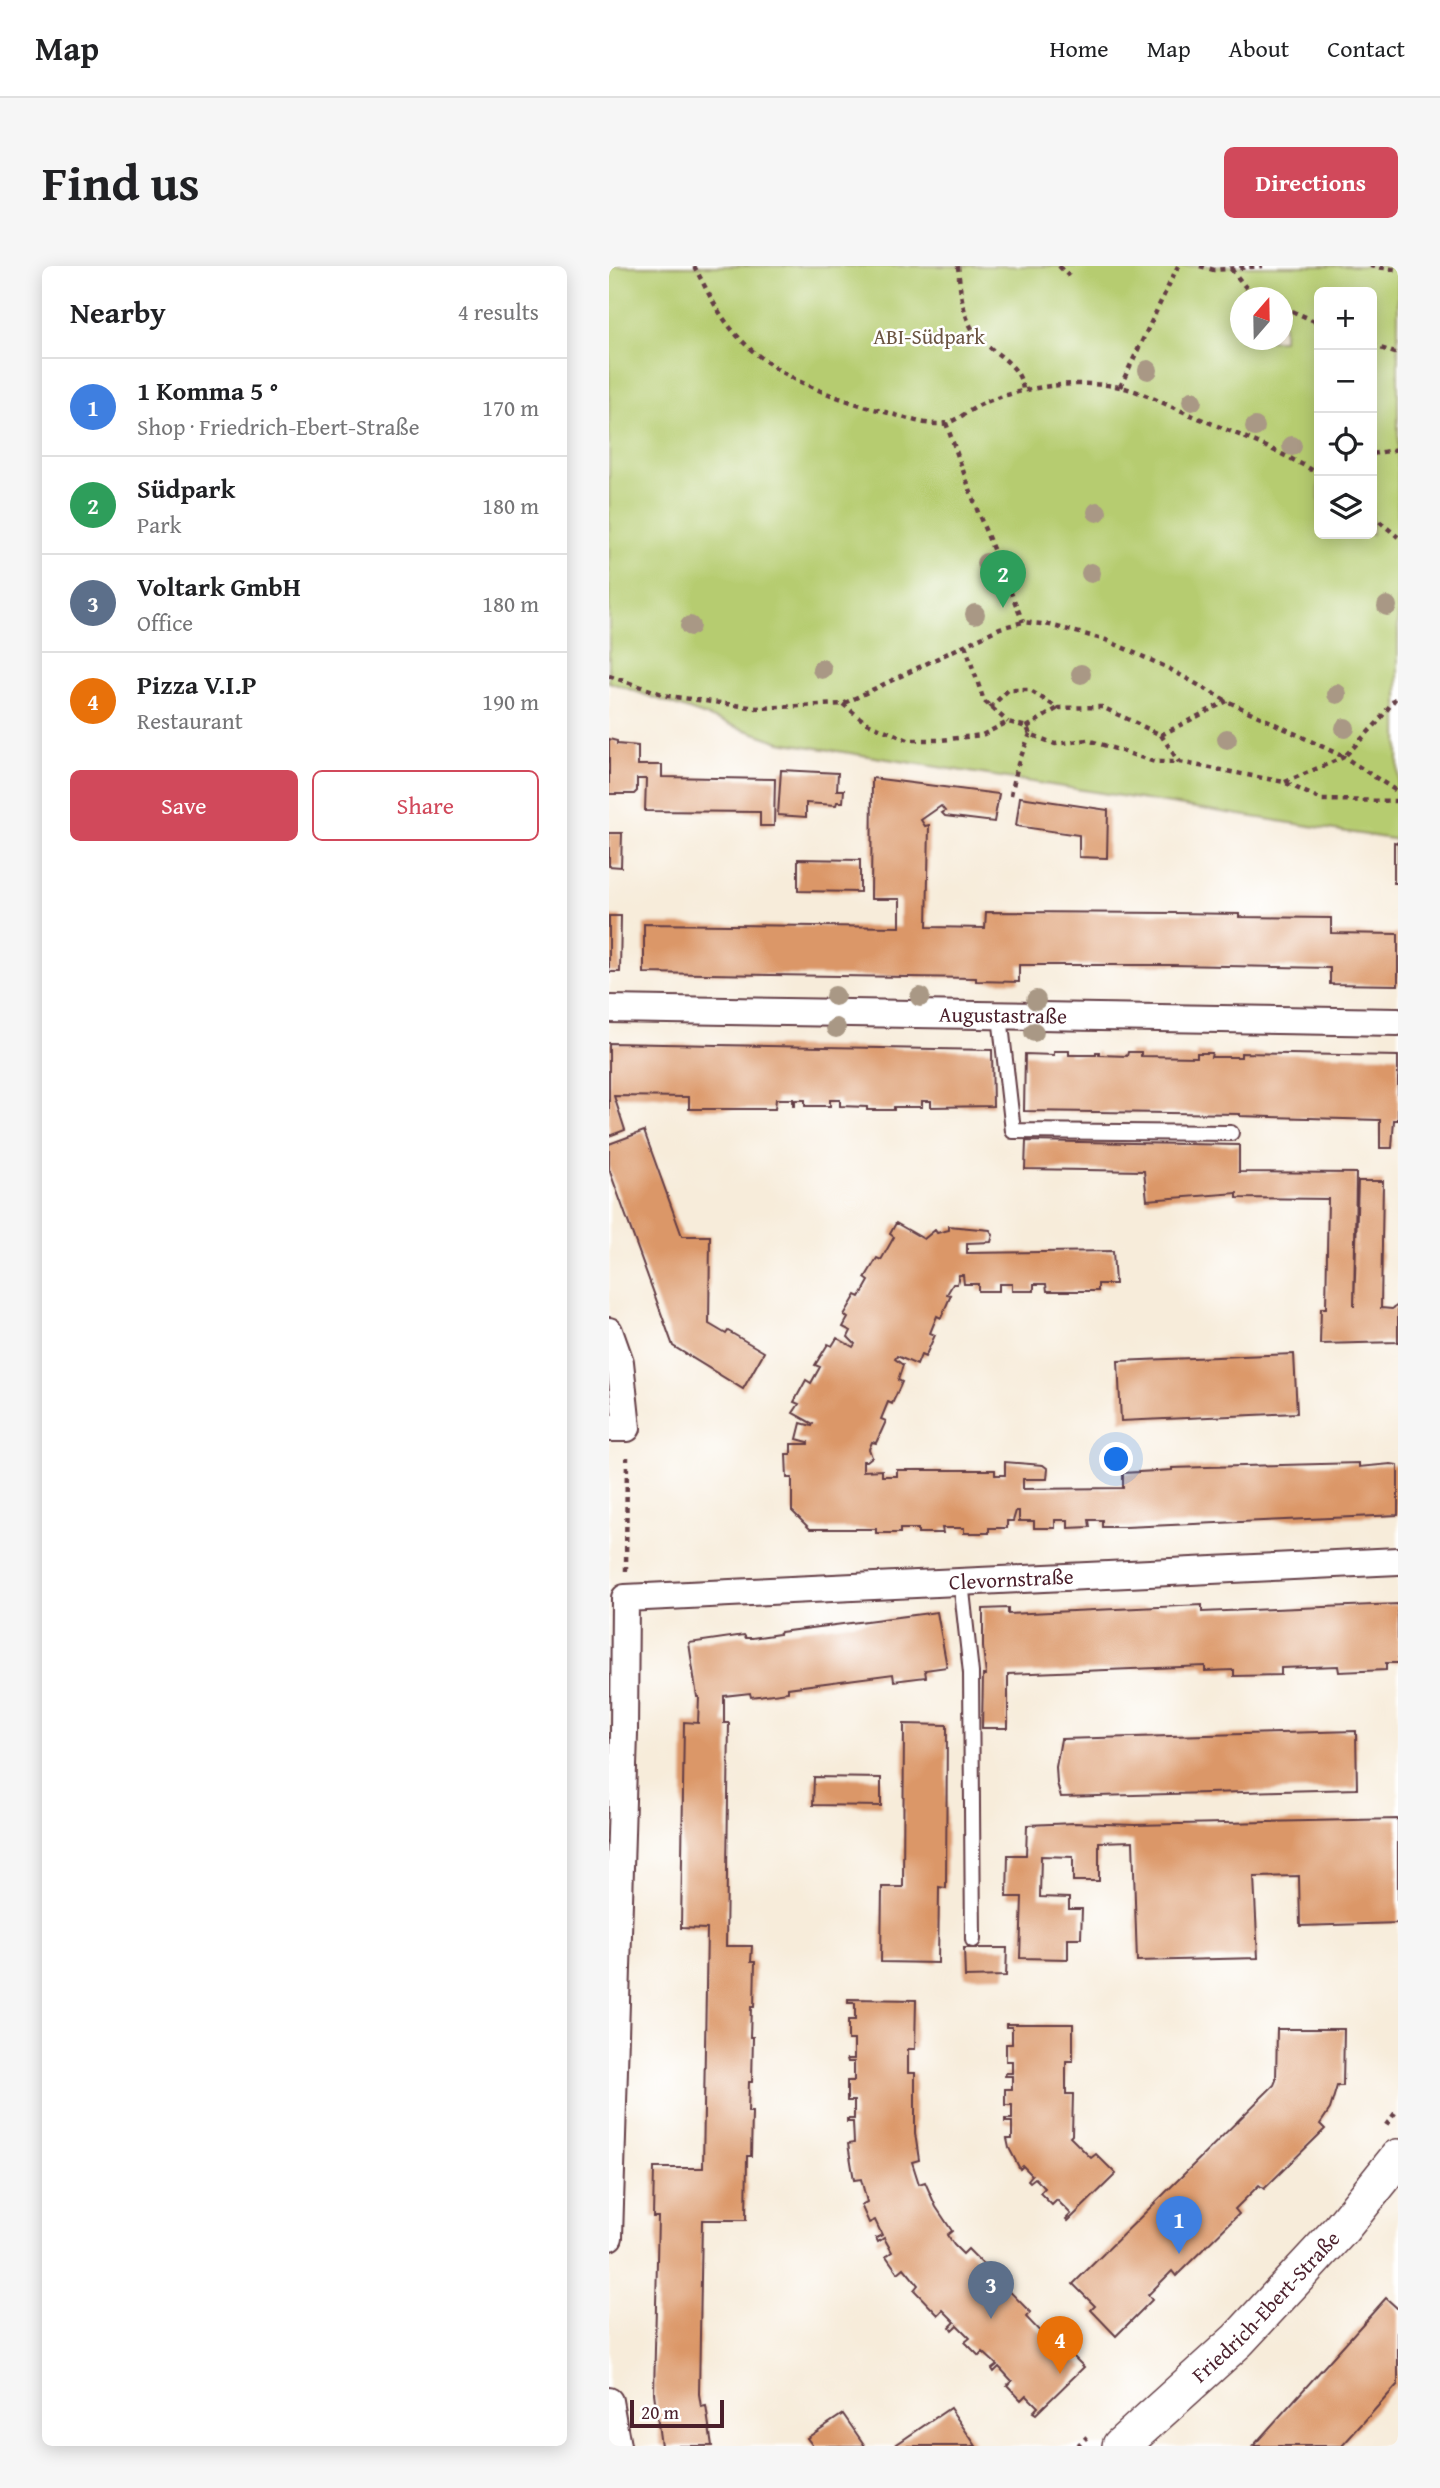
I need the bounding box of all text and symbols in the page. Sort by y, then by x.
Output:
text: Map [35,24,99,72]
text: Home [1050,31,1109,66]
text: Map [1147,31,1191,66]
text: About [1229,31,1289,66]
text: Contact [1327,31,1405,66]
text: Find us [42,146,200,218]
button: Directions [1224,147,1398,218]
north arrow [1230,287,1293,350]
map controls [1314,287,1377,539]
button: + [1314,287,1377,350]
text: Nearby [70,290,166,334]
text: 4 results [458,295,539,328]
park label: ABI-Südpark [873,321,985,352]
button: − [1314,350,1377,413]
text: 1 Komma 5 ° [137,371,279,410]
text: 1 [87,391,99,424]
text: 170 m [482,391,539,424]
text: Shop · Friedrich-Ebert-Straße [137,410,420,443]
button: locate [1314,413,1377,476]
text: Südpark [137,469,235,508]
button: layers [1314,476,1377,539]
text: 2 [87,489,99,522]
text: 180 m [482,489,539,522]
text: Park [137,508,181,541]
pin: 2 [980,550,1026,608]
text: Voltark GmbH [137,567,301,606]
text: 3 [87,587,99,620]
text: 180 m [482,587,539,620]
text: Office [137,606,193,639]
text: Pizza V.I.P [137,665,257,704]
text: 4 [87,685,99,718]
text: 190 m [482,685,539,718]
text: Restaurant [137,704,243,737]
button: Save [70,770,298,841]
button: Share [312,770,539,841]
street label: Augustastraße [939,998,1067,1032]
your location [1099,1442,1133,1476]
street label: Clevornstraße [948,1561,1074,1597]
pin: 1 [1156,2196,1202,2254]
street label: Friedrich-Ebert-Straße [1185,2224,1347,2390]
pin: 3 [968,2261,1014,2319]
pin: 4 [1037,2316,1083,2374]
scale bar [630,2397,725,2429]
text: 20 m [641,2398,679,2426]

